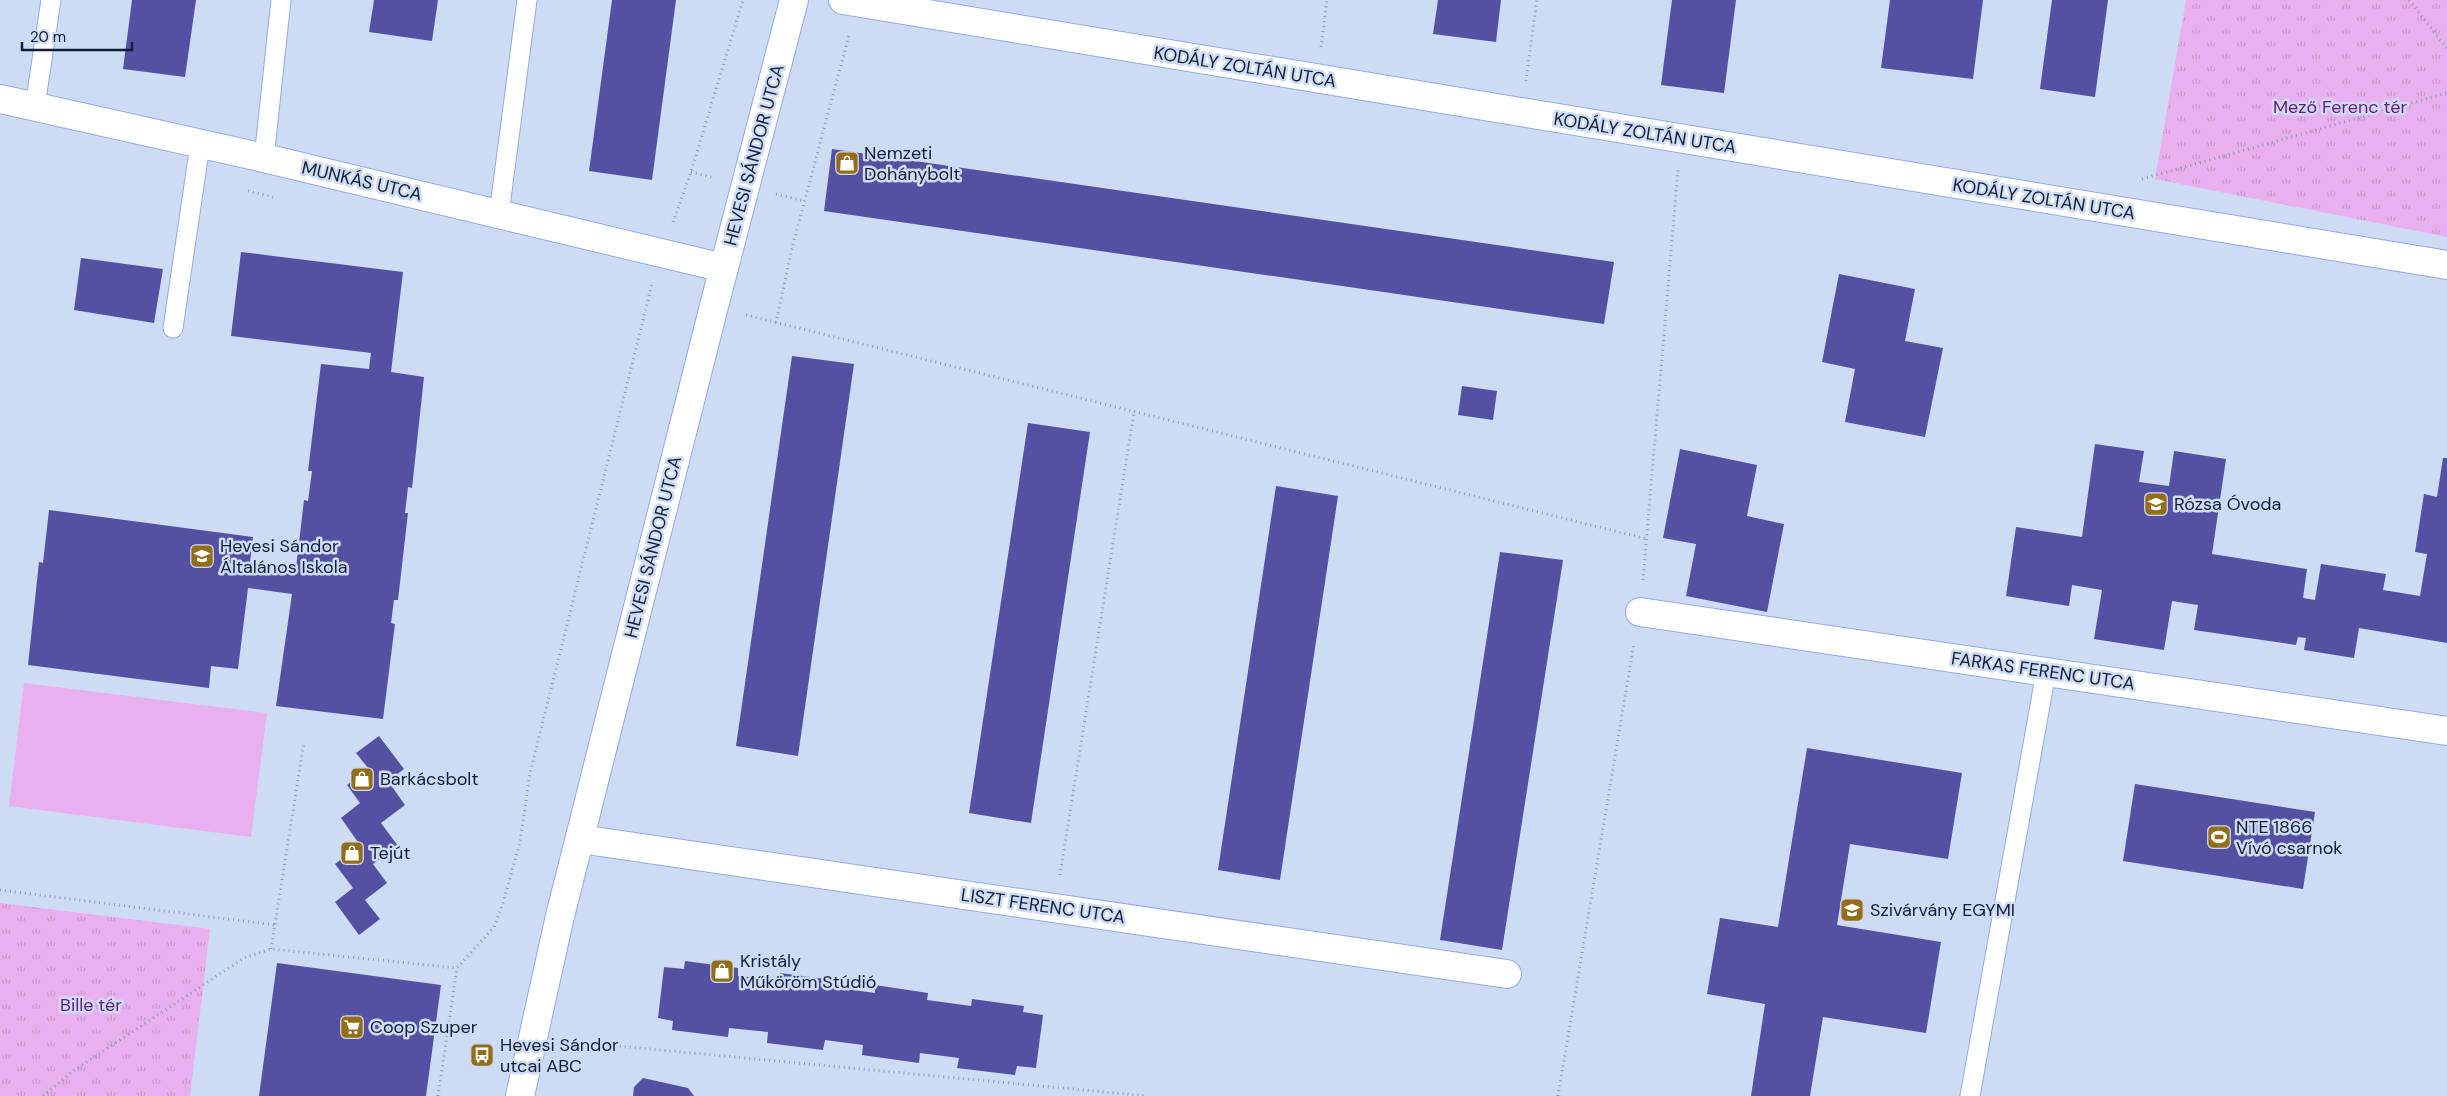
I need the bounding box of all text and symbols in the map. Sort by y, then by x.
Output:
scale bar [22,20,132,52]
text: 20 m [30,27,66,47]
street label: KODÁLY ZOLTÁN UTCA [1152,41,1338,93]
street label: HEVESI SÁNDOR UTCA [718,62,790,248]
park label: Mező Ferenc tér [2273,95,2407,119]
street label: KODÁLY ZOLTÁN UTCA [1552,107,1738,159]
place label: Nemzeti Dohánybolt [864,141,960,186]
shop icon: Nemzeti Dohánybolt [834,150,860,176]
street label: MUNKÁS UTCA [299,155,425,207]
street label: KODÁLY ZOLTÁN UTCA [1951,173,2137,225]
street label: HEVESI SÁNDOR UTCA [619,454,687,640]
school or university icon: Rózsa Óvoda [2143,491,2169,517]
place label: Rózsa Óvoda [2174,492,2281,516]
place label: Hevesi Sándor Általános Iskola [220,534,348,579]
school or university icon: Hevesi Sándor Általános Iskola [189,543,215,569]
street label: FARKAS FERENC UTCA [1950,646,2136,696]
shop icon: Barkácsbolt [349,766,375,792]
place label: Barkácsbolt [380,767,478,791]
place label: NTE 1866 Vívó csarnok [2236,815,2342,860]
sports icon: NTE 1866 Vívó csarnok [2206,824,2232,850]
shop icon: Tejút [339,840,365,866]
place label: Tejút [370,841,410,865]
street label: LISZT FERENC UTCA [959,883,1127,929]
school or university icon: Szivárvány EGYMI [1839,897,1865,923]
place label: Szivárvány EGYMI [1870,898,2015,922]
place label: Kristály Műköröm Stúdió [740,949,876,994]
shop icon: Kristály Műköröm Stúdió [709,958,735,984]
park label: Bille tér [60,993,122,1017]
supermarket icon: Coop Szuper [339,1014,365,1040]
place label: Coop Szuper [370,1015,478,1039]
place label: Hevesi Sándor utcai ABC [500,1033,619,1078]
bus stop icon: Hevesi Sándor utcai ABC [469,1042,495,1068]

